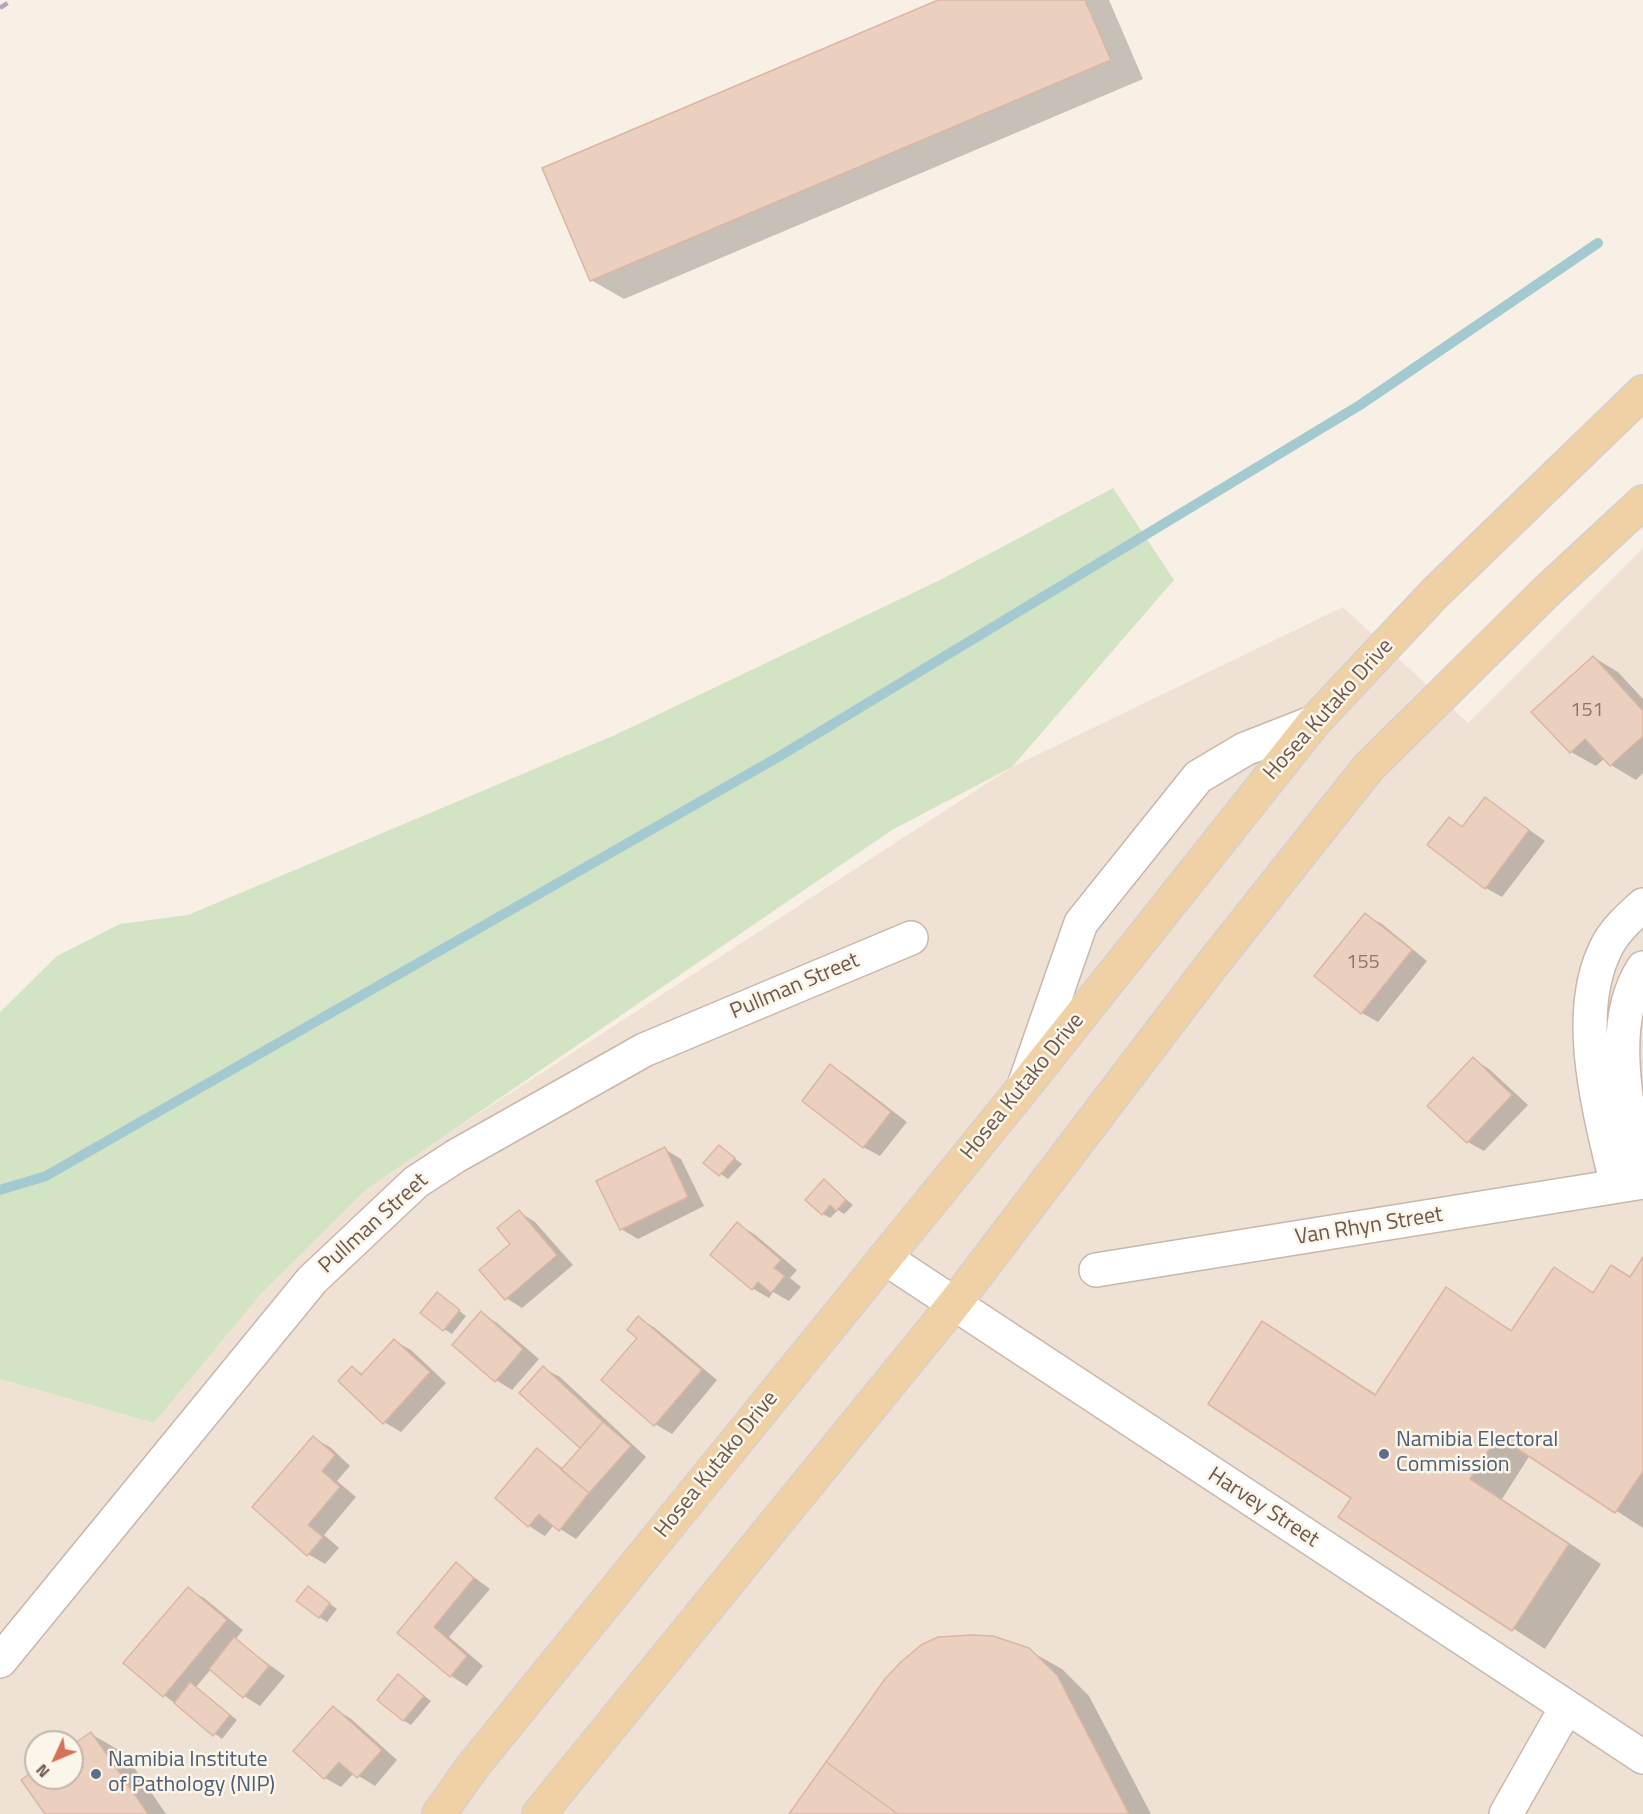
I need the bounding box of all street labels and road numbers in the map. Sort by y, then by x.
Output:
street label: Hosea Kutako Drive [1259,634,1399,786]
street label: Pullman Street [726,948,864,1026]
street label: Hosea Kutako Drive [956,1008,1090,1166]
street label: Pullman Street [314,1168,434,1280]
street label: Van Rhyn Street [1293,1202,1445,1252]
street label: Hosea Kutako Drive [650,1386,784,1544]
street label: Harvey Street [1203,1462,1323,1554]

